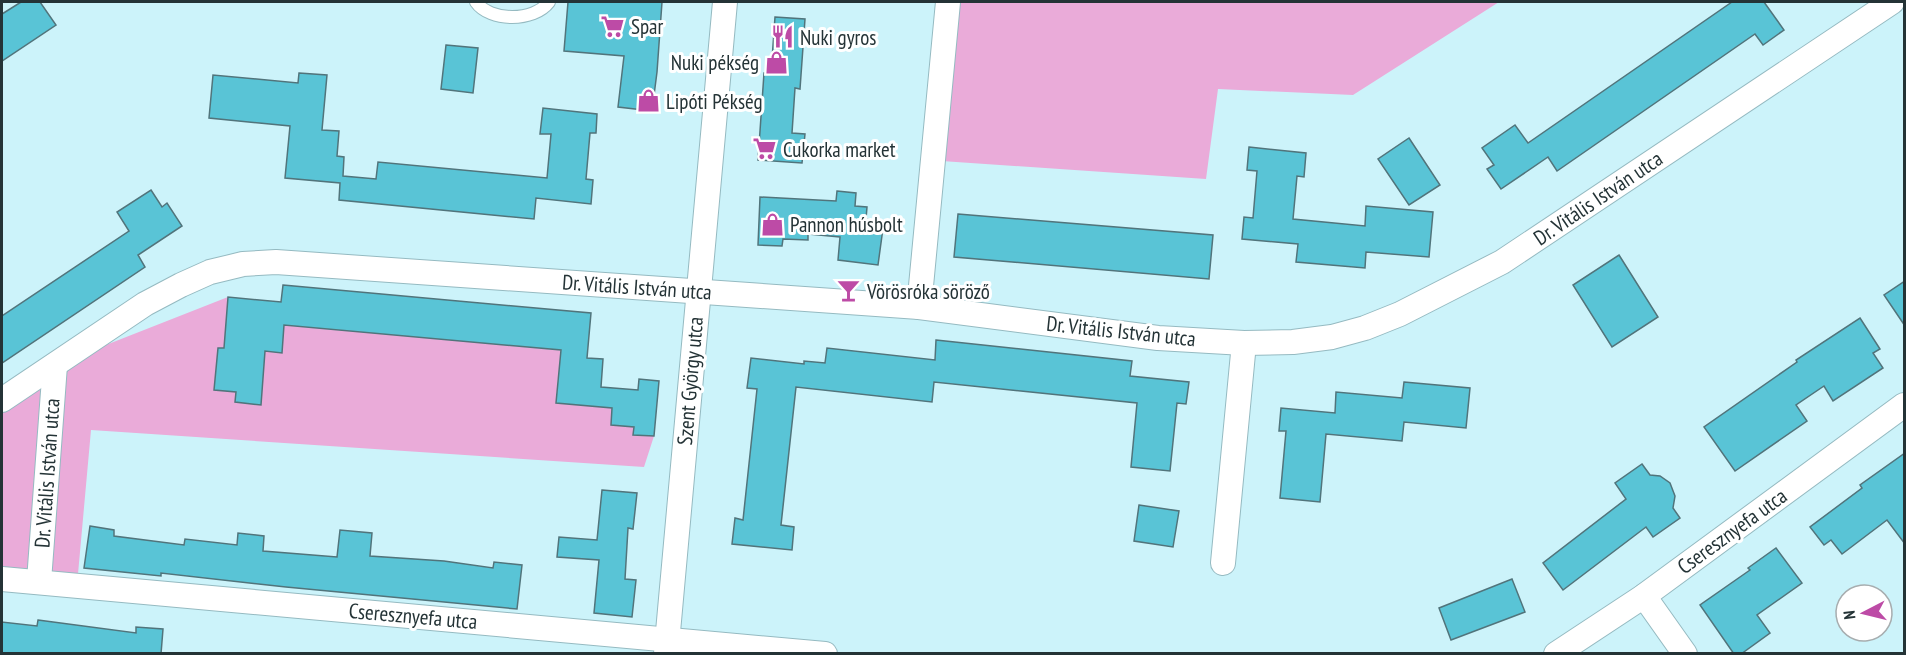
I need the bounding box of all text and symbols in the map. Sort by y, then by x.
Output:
supermarket icon: Spar [600,13,626,39]
place label: Spar [631,13,664,40]
restaurant icon: Nuki gyros [769,24,795,50]
place label: Nuki gyros [800,24,876,51]
place label: Nuki pékség [671,49,759,76]
shop icon: Nuki pékség [764,49,790,75]
shop icon: Lipóti Pékség [635,88,661,114]
place label: Lipóti Pékség [666,88,763,115]
supermarket icon: Cukorka market [752,136,778,162]
place label: Cukorka market [783,136,896,163]
street label: Dr. Vitális István utca [1528,145,1668,251]
shop icon: Pannon húsbolt [759,211,785,237]
place label: Pannon húsbolt [790,211,903,238]
street label: Dr. Vitális István utca [561,268,713,306]
bar icon: Vörösróka söröző [836,278,862,304]
place label: Vörösróka söröző [866,278,990,305]
street label: Dr. Vitális István utca [1045,310,1197,352]
street label: Szent György utca [671,316,709,446]
street label: Dr. Vitális István utca [28,397,66,549]
street label: Cseresznyefa utca [1672,482,1792,580]
north arrow [1834,583,1894,643]
street label: Cseresznyefa utca [348,597,478,635]
text: N [1839,609,1860,620]

